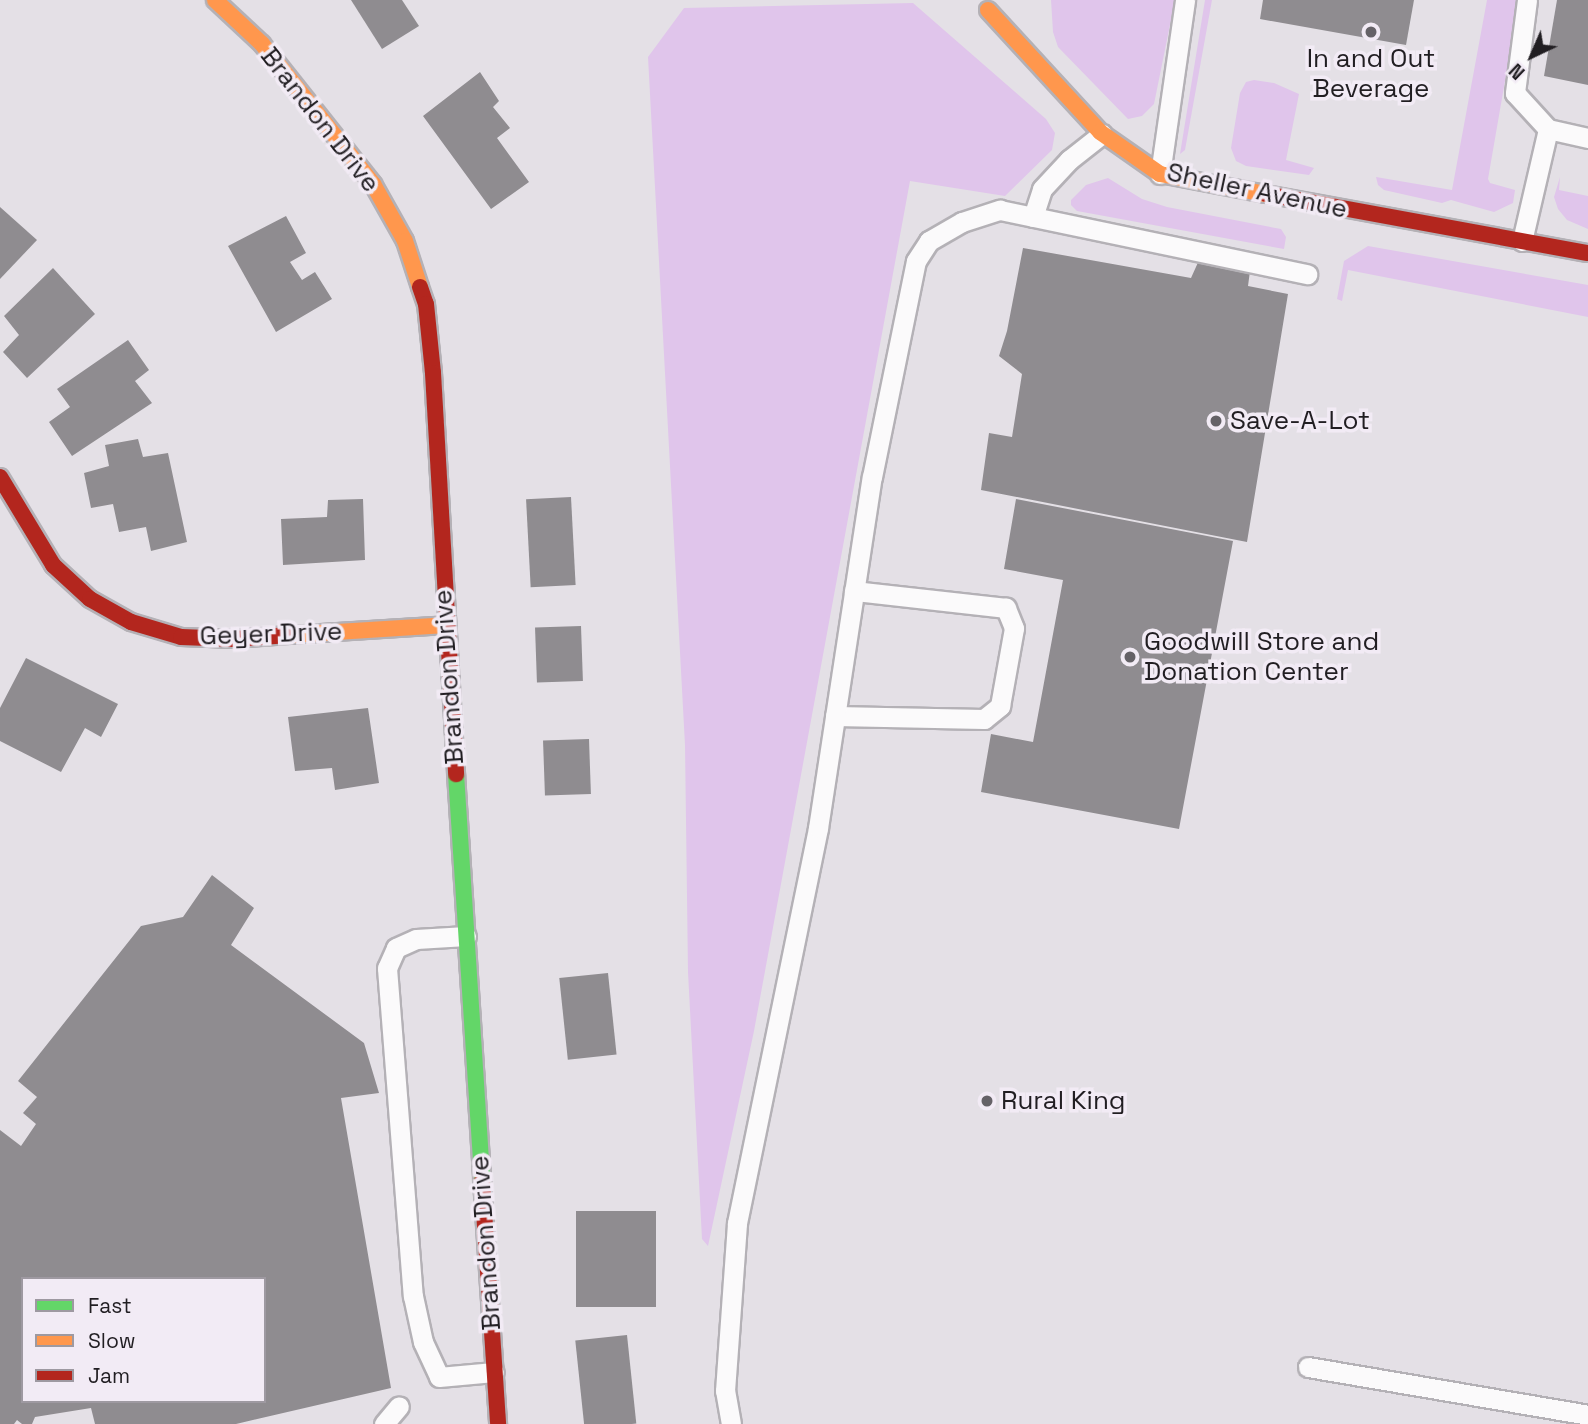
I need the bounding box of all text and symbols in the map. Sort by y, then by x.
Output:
north arrow [1497,21,1567,91]
marker: In and Out Beverage [1363,24,1379,40]
street label: Brandon Drive [254,41,386,199]
place label: In and Out Beverage [1307,43,1435,104]
text: N [1504,58,1530,85]
street label: Sheller Avenue [1164,157,1350,225]
place label: Save-A-Lot [1230,405,1370,437]
marker: Save-A-Lot [1208,413,1224,429]
street label: Brandon Drive [427,589,471,765]
street label: Geyer Drive [199,616,343,652]
place label: Goodwill Store and Donation Center [1144,626,1379,688]
marker: Goodwill Store and Donation Center [1122,649,1138,665]
place label: Rural King [1001,1085,1126,1117]
marker: Rural King [979,1093,995,1109]
street label: Brandon Drive [464,1155,508,1331]
legend [21,1277,266,1403]
text: Fast [88,1292,132,1319]
text: Slow [88,1327,136,1354]
text: Jam [88,1362,130,1389]

